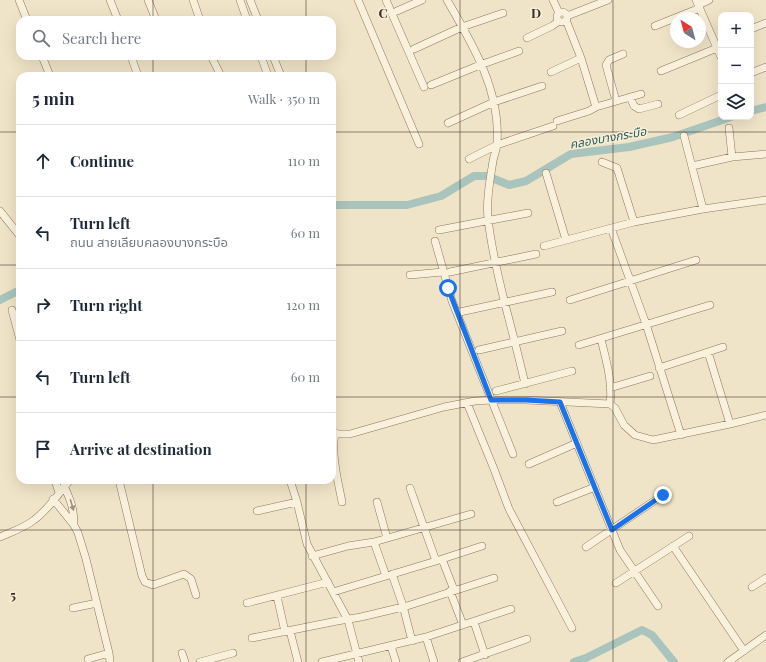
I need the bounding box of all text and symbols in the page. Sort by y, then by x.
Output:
text: C [378,4,388,21]
text: D [531,4,541,21]
north arrow [670,12,706,48]
map controls [718,12,754,120]
button: + [718,12,754,48]
search box [16,16,336,60]
icon: search [30,27,52,49]
text: Search here [62,28,141,48]
button: − [718,48,754,84]
button: layers [718,84,754,120]
text: 5 min [32,87,75,109]
text: Walk · 350 m [248,90,320,107]
water label: คลองบางกระบือ [568,122,648,152]
icon: ahead [32,150,54,172]
text: Continue [70,151,134,171]
text: 110 m [288,152,320,169]
text: Turn left [70,213,131,233]
icon: left [32,222,54,244]
text: 60 m [291,224,320,241]
text: ถนน สายเลียบคลองบางกระบือ [70,233,228,250]
route start [439,279,457,297]
icon: right [32,294,54,316]
text: Turn right [70,295,143,315]
text: 120 m [286,296,320,313]
icon: left [32,366,54,388]
text: Turn left [70,367,131,387]
text: 60 m [291,368,320,385]
icon: arrive [32,438,54,460]
text: Arrive at destination [70,439,212,459]
route end [654,486,672,504]
one-way arrow [69,500,75,512]
text: 5 [10,586,16,603]

